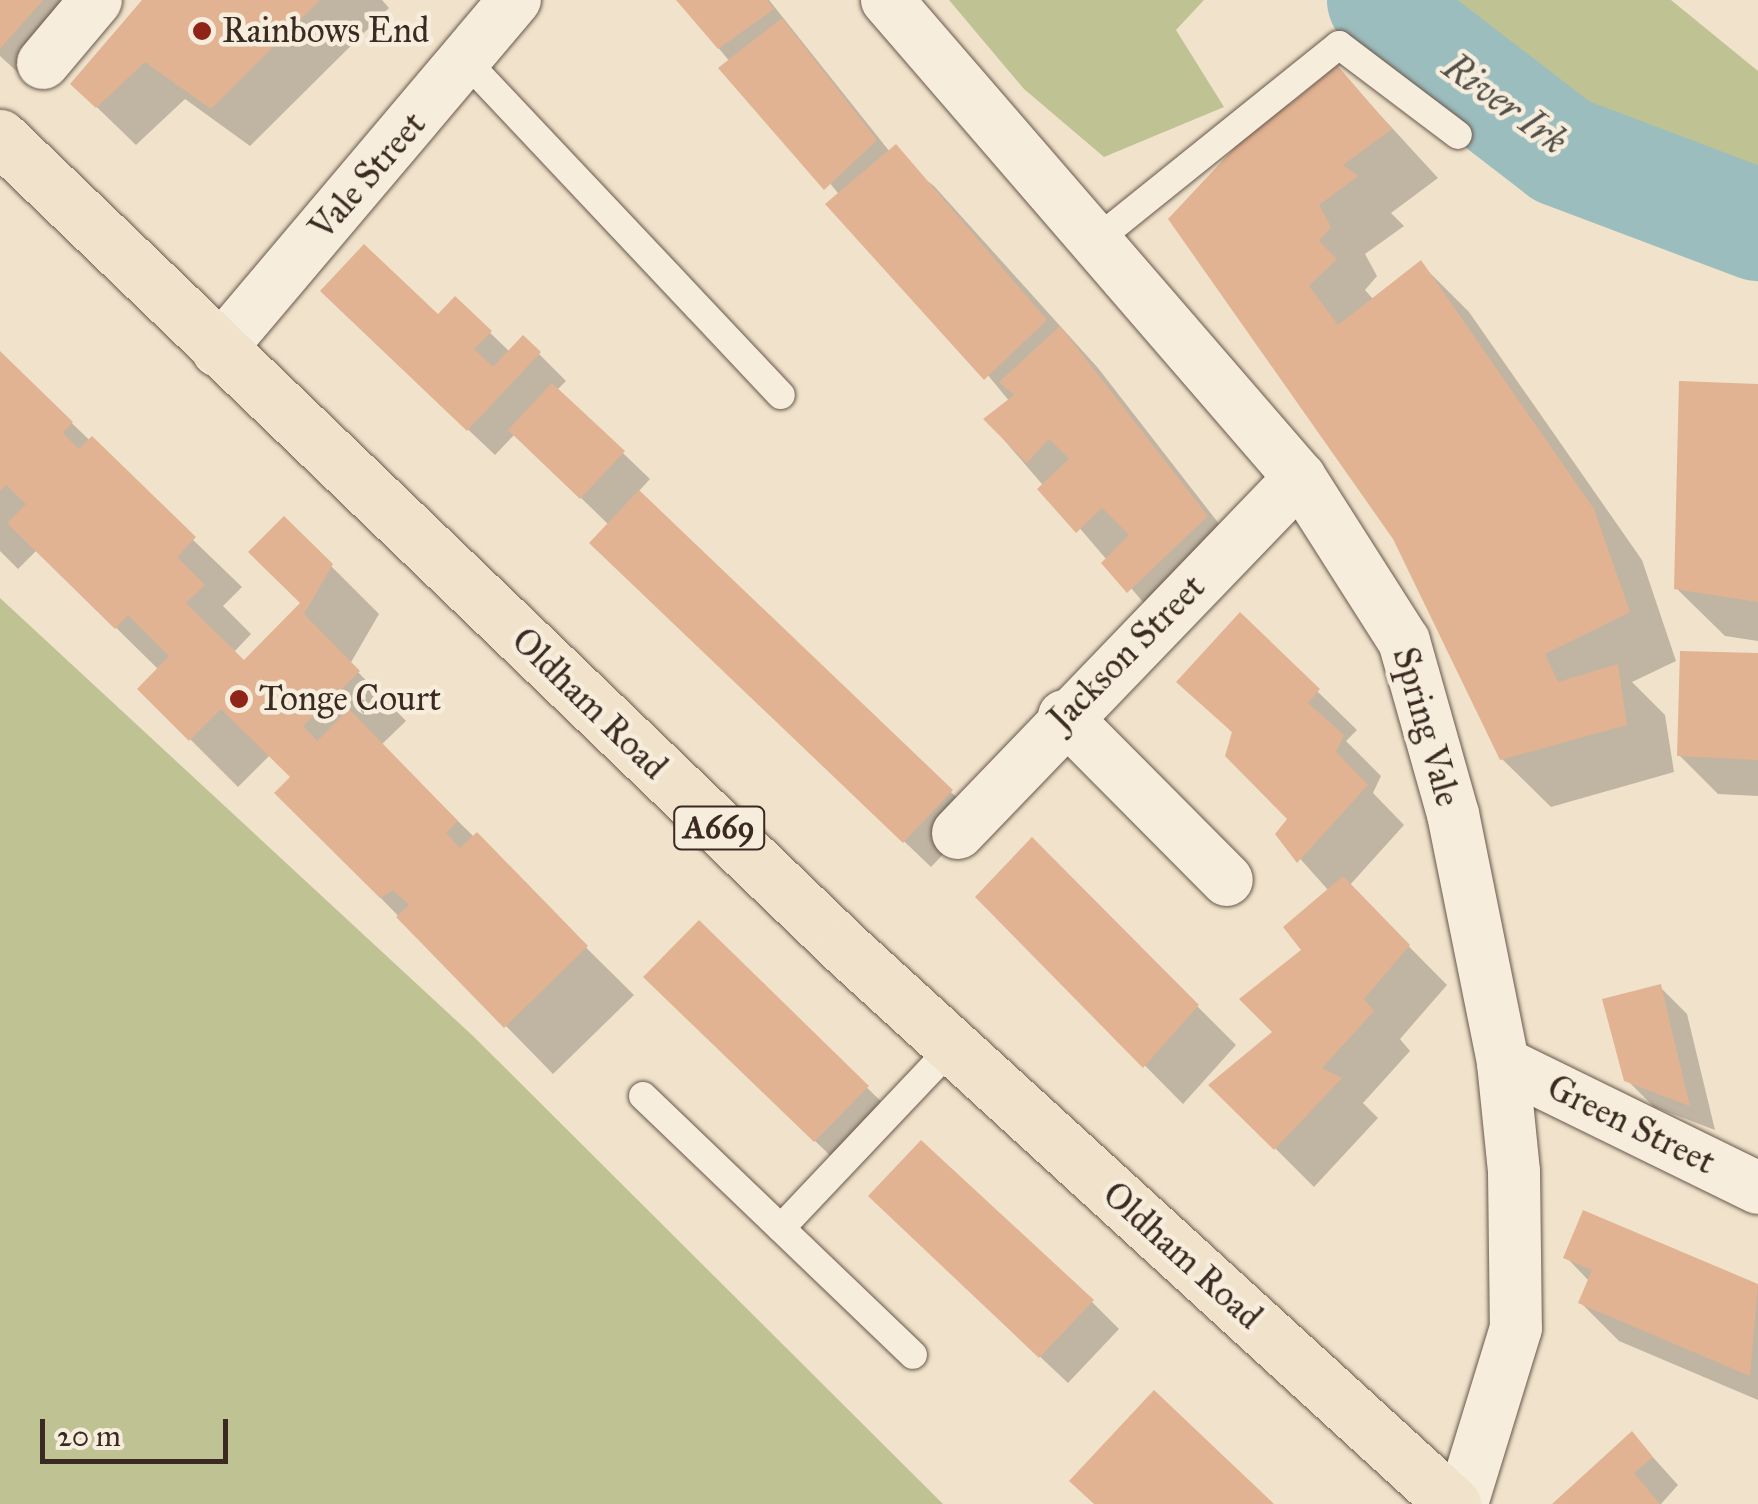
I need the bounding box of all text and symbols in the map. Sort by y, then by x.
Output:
place label: Rainbows End [222,10,429,52]
marker: Rainbows End [191,20,213,42]
water label: River Irk [1434,44,1576,164]
street label: Vale Street [301,104,435,248]
street label: Jackson Street [1040,566,1214,740]
street label: Oldham Road [503,620,675,788]
street label: Spring Vale [1383,643,1469,811]
place label: Tonge Court [259,678,441,720]
marker: Tonge Court [228,688,250,710]
road number: A669 [672,801,766,855]
street label: Green Street [1540,1066,1722,1184]
street label: Oldham Road [1094,1174,1270,1338]
scale bar [45,1399,232,1461]
text: 20 m [57,1418,121,1454]

